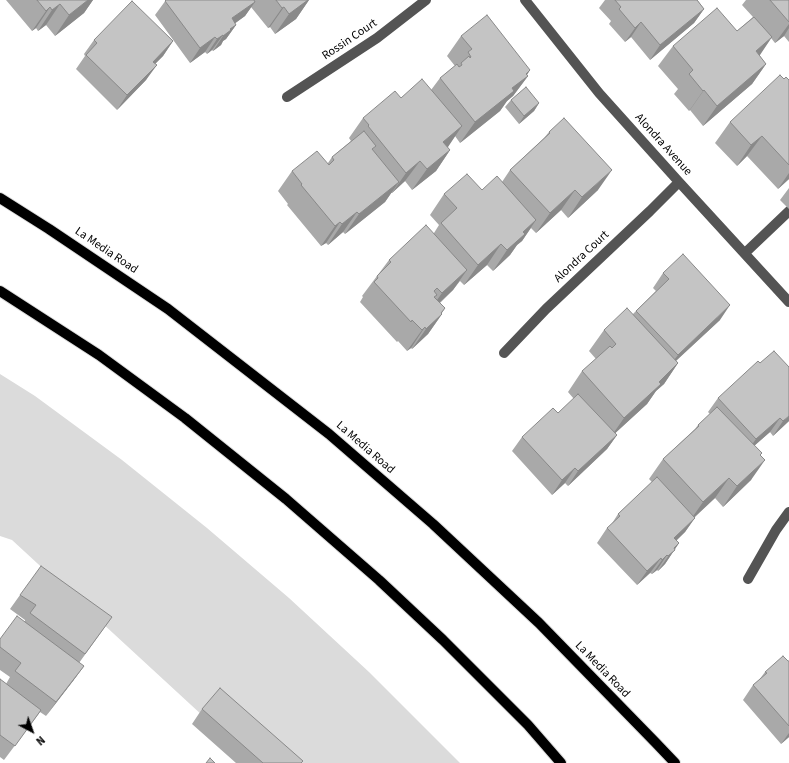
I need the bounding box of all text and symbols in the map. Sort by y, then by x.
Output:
street label: Rossin Court [320,16,380,64]
street label: Alondra Avenue [631,111,695,179]
street label: La Media Road [72,225,140,277]
street label: Alondra Court [552,228,612,286]
street label: La Media Road [333,419,397,477]
street label: La Media Road [572,639,632,701]
north arrow [12,711,52,751]
text: N [33,732,48,748]

